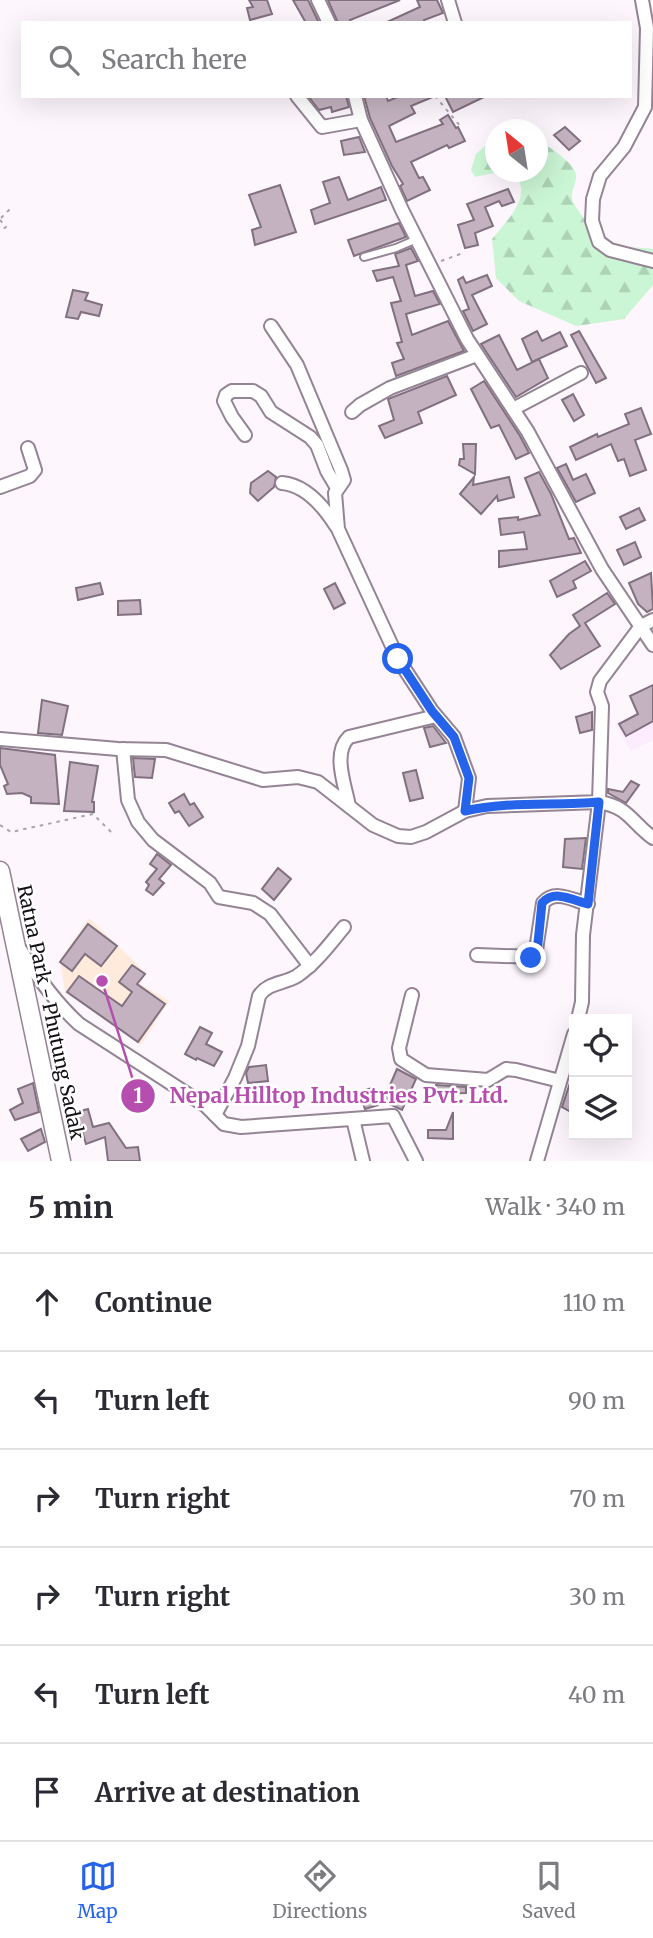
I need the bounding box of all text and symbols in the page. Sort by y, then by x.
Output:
search box [21,21,632,98]
icon: search [45,41,83,79]
text: Search here [101,43,247,76]
north arrow [485,119,548,182]
route start [382,643,413,674]
street label: Ratna Park - Phutung Sadak [12,883,90,1141]
route end [515,942,546,973]
map controls [569,1014,632,1140]
button: locate [569,1014,632,1077]
callout: Nepal Hilltop Industries Pvt. Ltd. [121,1075,523,1117]
button: layers [569,1077,632,1140]
text: 1 [133,1082,143,1109]
text: Nepal Hilltop Industries Pvt. Ltd. [169,1082,509,1109]
text: 5 min [28,1188,113,1226]
text: Walk · 340 m [485,1192,625,1221]
icon: ahead [28,1283,66,1321]
text: Continue [95,1286,212,1319]
text: 110 m [563,1288,625,1317]
icon: left [28,1381,66,1419]
text: Turn left [95,1384,209,1417]
text: 90 m [568,1386,625,1415]
icon: right [28,1479,66,1517]
text: Turn right [95,1482,230,1515]
text: 70 m [569,1484,625,1513]
icon: right [28,1577,66,1615]
text: Turn right [95,1580,230,1613]
text: 30 m [569,1582,625,1611]
icon: left [28,1675,66,1713]
text: Turn left [95,1678,209,1711]
text: 40 m [568,1680,625,1709]
icon: arrive [28,1773,66,1811]
text: Arrive at destination [95,1776,360,1809]
tab: Map [77,1857,118,1923]
tab: Directions [272,1857,367,1923]
tab: Saved [522,1857,576,1923]

